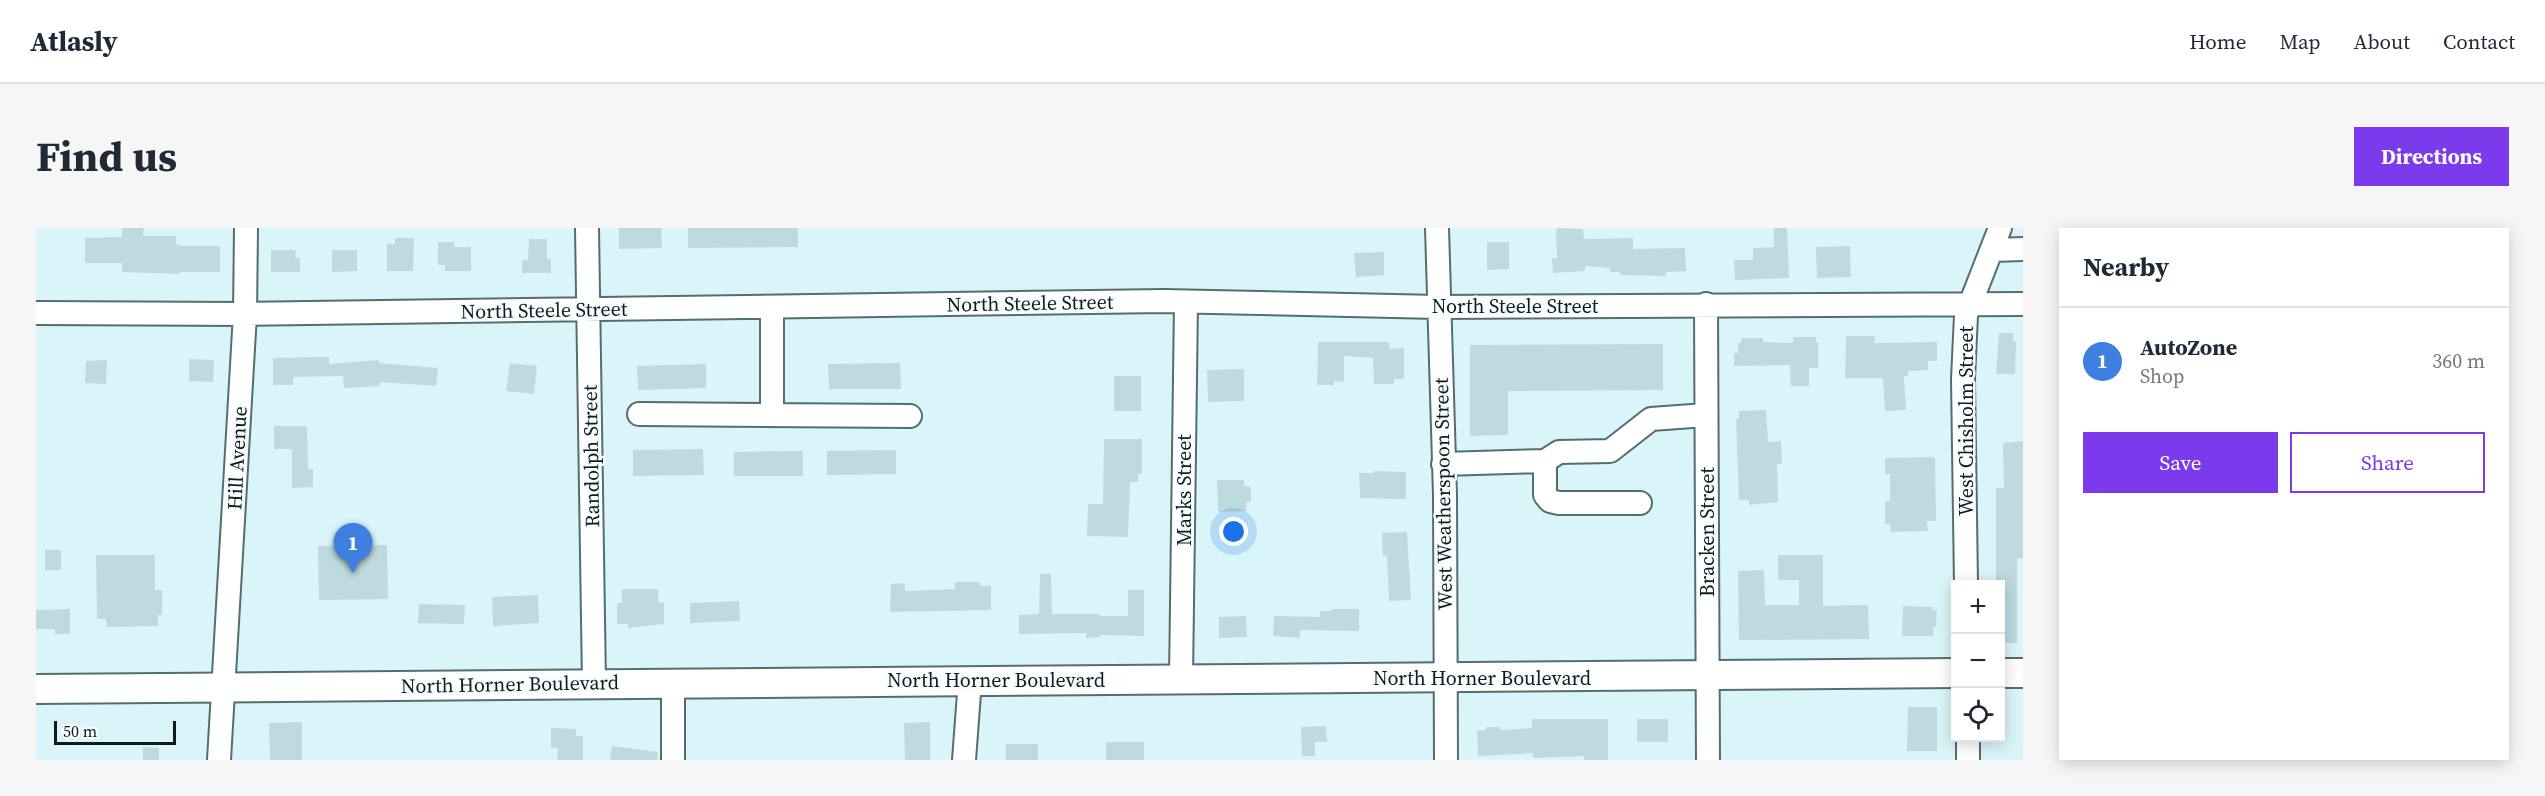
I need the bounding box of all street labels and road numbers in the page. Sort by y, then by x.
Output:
street label: North Steele Street [946,288,1114,318]
street label: North Steele Street [1432,292,1599,320]
street label: North Steele Street [460,295,628,325]
street label: West Chisholm Street [1952,325,1980,516]
street label: West Weatherspoon Street [1427,377,1459,611]
street label: Randolph Street [576,384,606,528]
street label: Hill Avenue [220,405,254,511]
street label: Marks Street [1170,434,1198,546]
street label: Bracken Street [1693,467,1721,597]
street label: North Horner Boulevard [1373,664,1592,692]
street label: North Horner Boulevard [887,666,1106,694]
street label: North Horner Boulevard [401,668,620,700]

